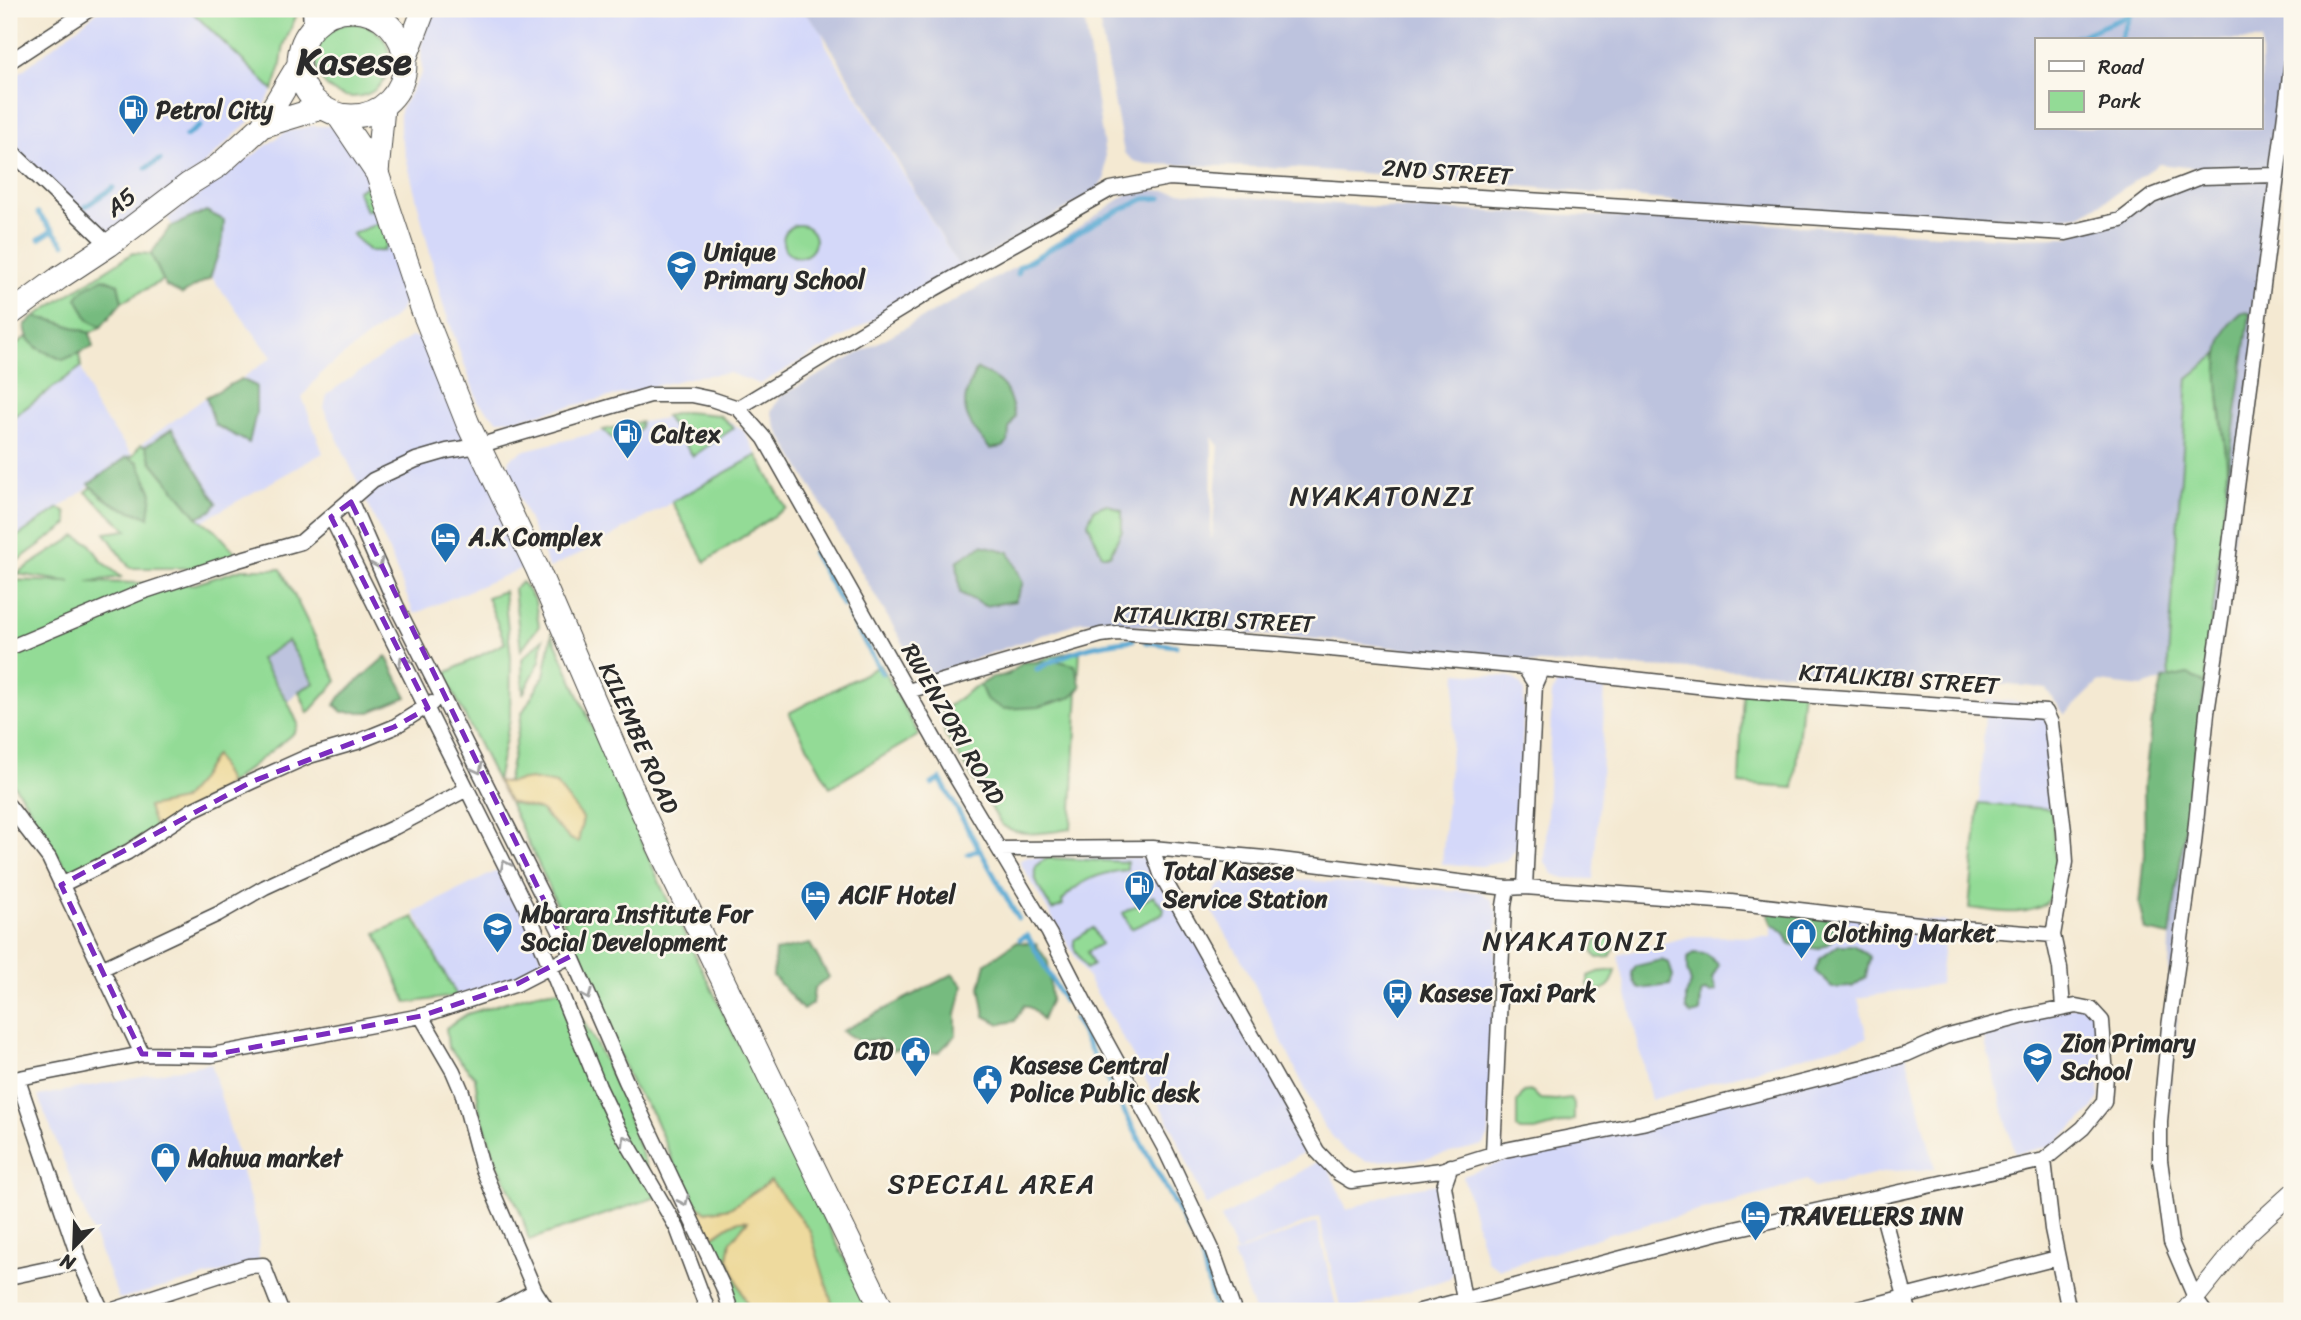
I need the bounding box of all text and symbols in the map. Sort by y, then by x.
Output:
district label: Kasese [296,28,412,95]
legend [2035,38,2262,130]
text: Road [2098,48,2145,86]
text: Park [2098,82,2141,120]
place label: Petrol City [156,89,274,131]
fuel station icon: Petrol City [116,93,150,137]
street label: 2ND STREET [1381,147,1516,198]
street label: A5 [95,176,146,229]
place label: Unique Primary School [704,231,866,301]
school or university icon: Unique Primary School [664,249,698,293]
place label: Caltex [650,413,721,455]
fuel station icon: Caltex [611,417,645,461]
district label: NYAKATONZI [1290,471,1474,520]
place label: A.K Complex [468,516,603,558]
hotel icon: A.K Complex [429,520,463,564]
one-way arrow [370,557,384,569]
street label: KITALIKIBI STREET [1113,593,1317,645]
street label: RWENZORI ROAD [889,635,1017,814]
street label: KITALIKIBI STREET [1798,651,2003,707]
street label: KILEMBE ROAD [587,655,691,821]
one-way arrow [398,656,411,668]
one-way arrow [469,762,483,774]
place label: Total Kasese Service Station [1162,850,1327,920]
one-way arrow [499,860,513,872]
fuel station icon: Total Kasese Service Station [1123,868,1157,912]
place label: ACIF Hotel [838,874,956,916]
hotel icon: ACIF Hotel [799,878,833,922]
place label: Mbarara Institute For Social Development [520,893,755,963]
school or university icon: Mbarara Institute For Social Development [481,911,515,955]
place label: Clothing Market [1823,912,1997,954]
district label: NYAKATONZI [1483,916,1667,965]
shop icon: Clothing Market [1784,916,1818,960]
place label: Kasese Taxi Park [1419,972,1596,1014]
bus stop icon: Kasese Taxi Park [1380,976,1414,1020]
one-way arrow [579,989,593,1001]
place label: Zion Primary School [2060,1022,2196,1092]
place label: CID [853,1030,894,1072]
public building icon: CID [899,1034,933,1078]
school or university icon: Zion Primary School [2021,1040,2055,1084]
place label: Kasese Central Police Public desk [1009,1044,1200,1114]
public building icon: Kasese Central Police Public desk [970,1062,1004,1106]
one-way arrow [622,1134,635,1147]
place label: Mahwa market [187,1137,343,1179]
shop icon: Mahwa market [148,1141,182,1185]
district label: SPECIAL AREA [887,1159,1097,1208]
one-way arrow [675,1194,689,1207]
place label: TRAVELLERS INN [1778,1195,1964,1237]
hotel icon: TRAVELLERS INN [1738,1199,1772,1243]
north arrow [38,1212,108,1282]
text: N [54,1244,81,1280]

